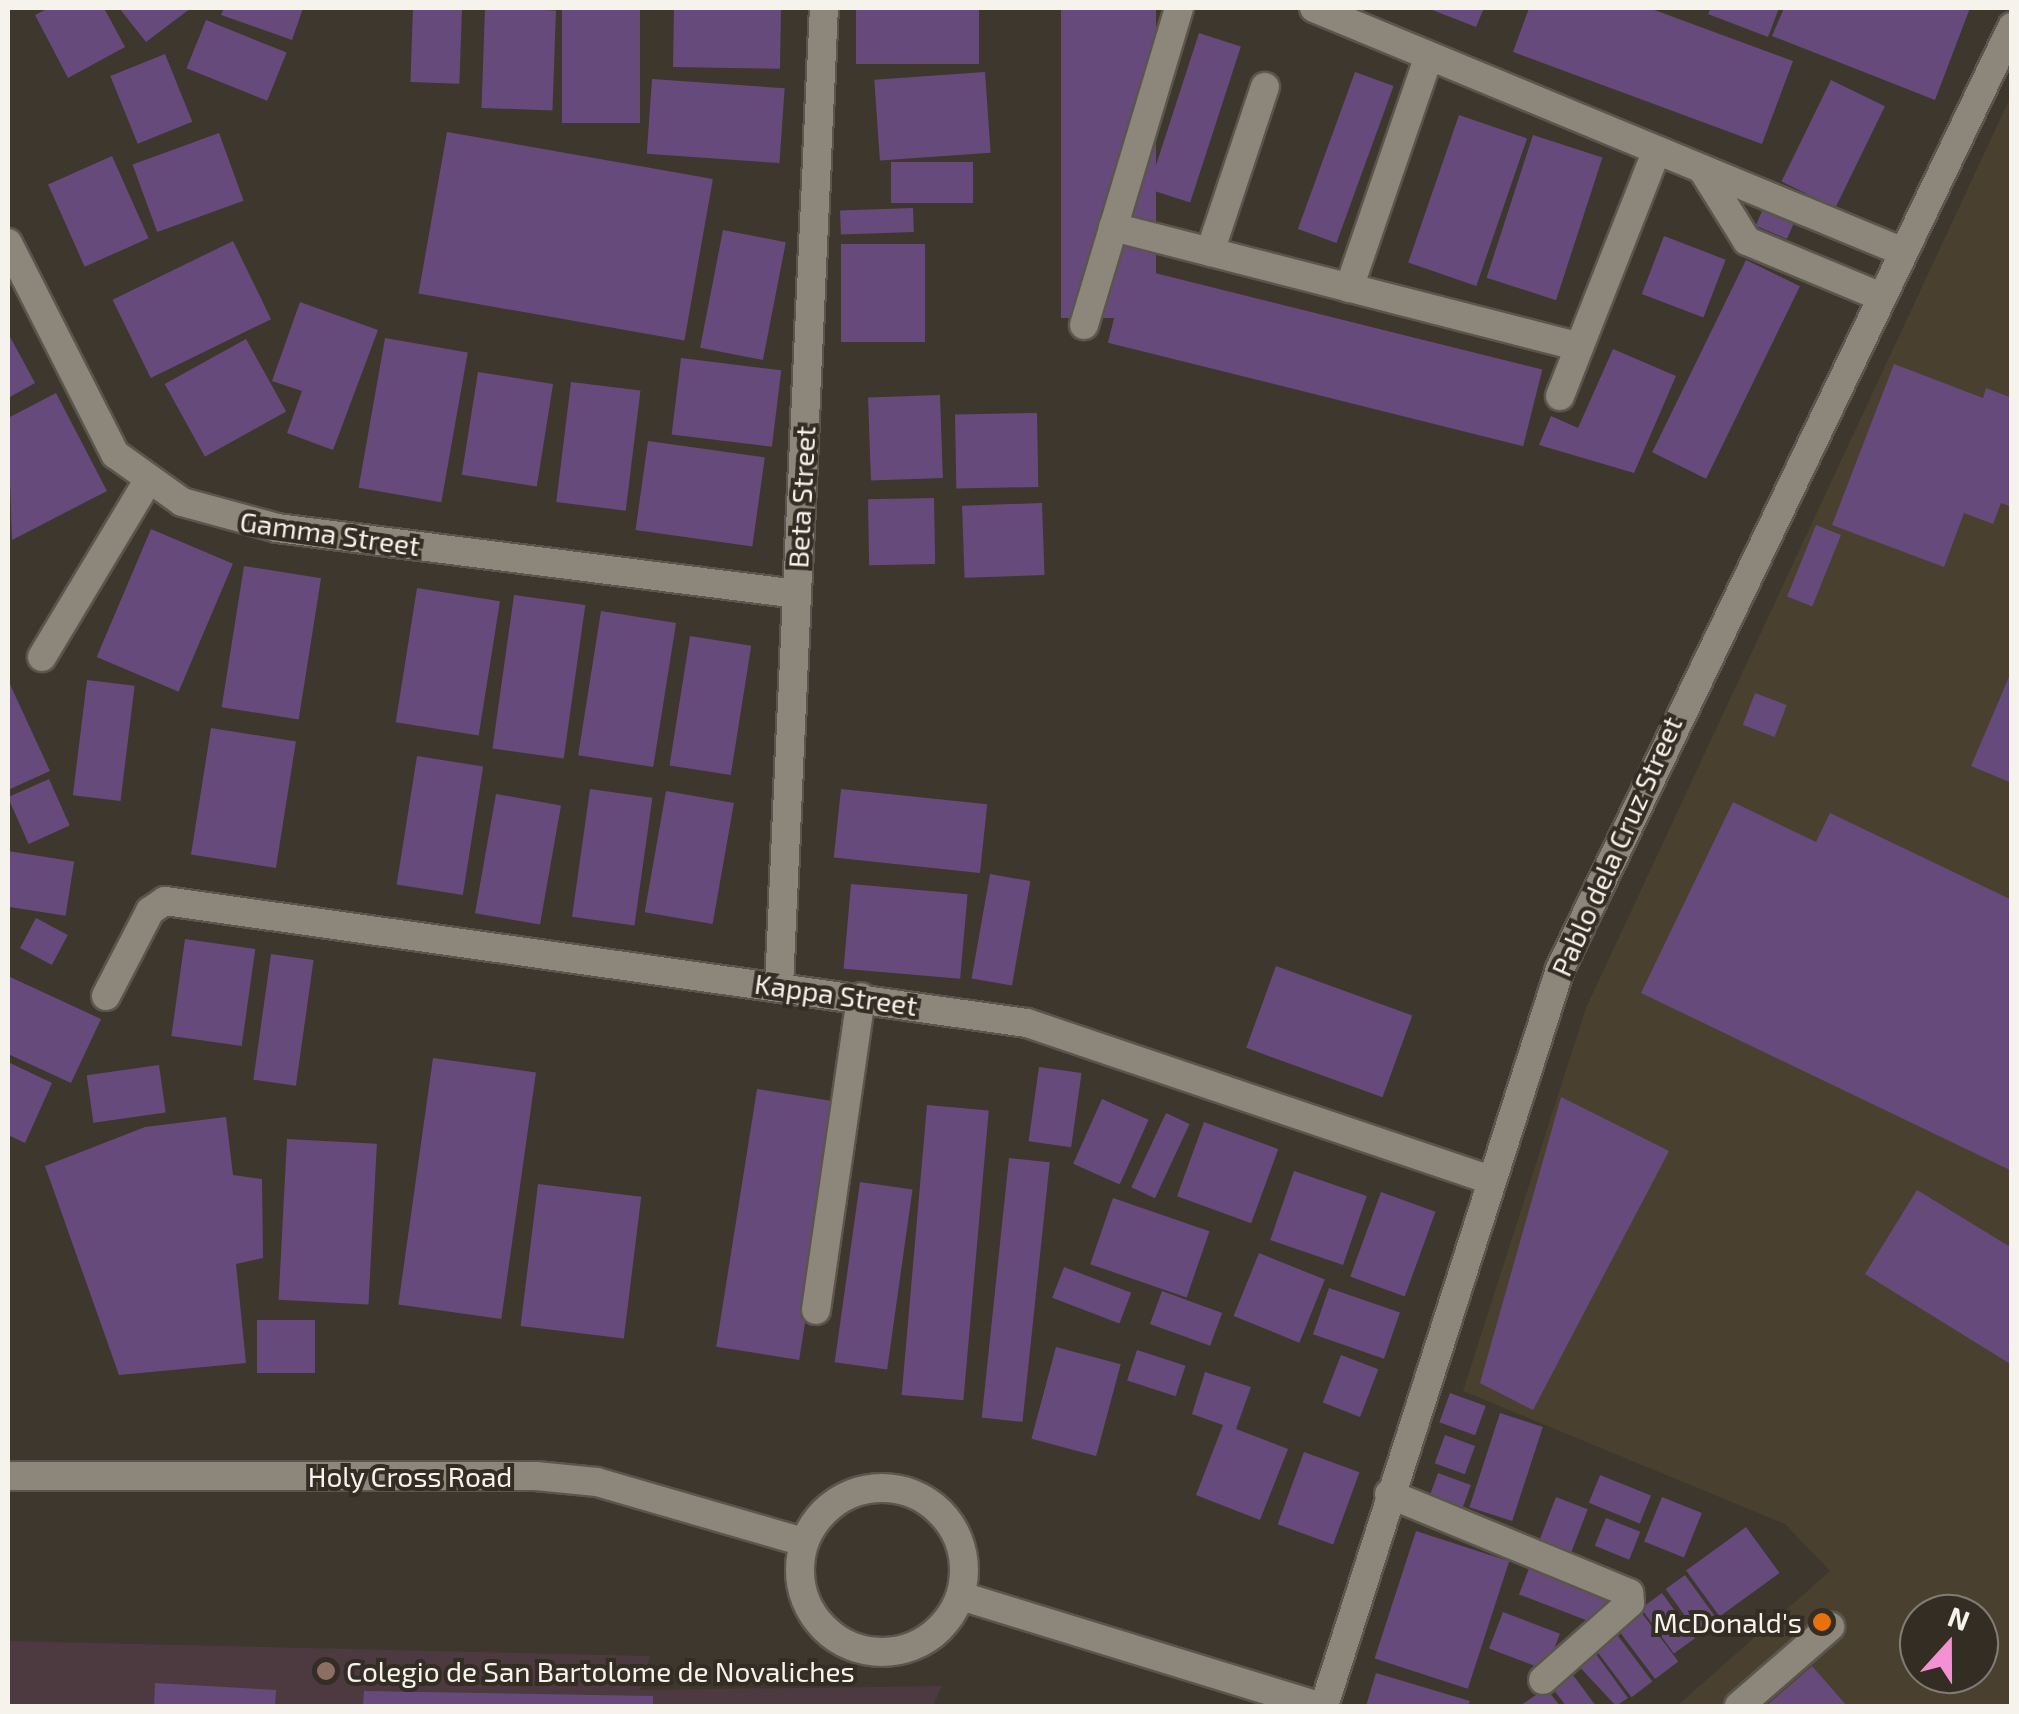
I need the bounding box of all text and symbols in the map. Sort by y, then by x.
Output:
street label: Beta Street [780,425,822,569]
street label: Gamma Street [238,504,422,562]
street label: Pablo dela Cruz Street [1544,711,1688,981]
street label: Kappa Street [753,966,919,1022]
street label: Holy Cross Road [307,1459,513,1493]
north arrow [1899,1594,1999,1694]
text: N [1944,1598,1975,1637]
place label: McDonald's [1653,1605,1802,1639]
marker: McDonald's [1811,1611,1833,1633]
place label: Colegio de San Bartolome de Novaliches [346,1654,855,1688]
marker: Colegio de San Bartolome de Novaliches [315,1660,337,1682]

